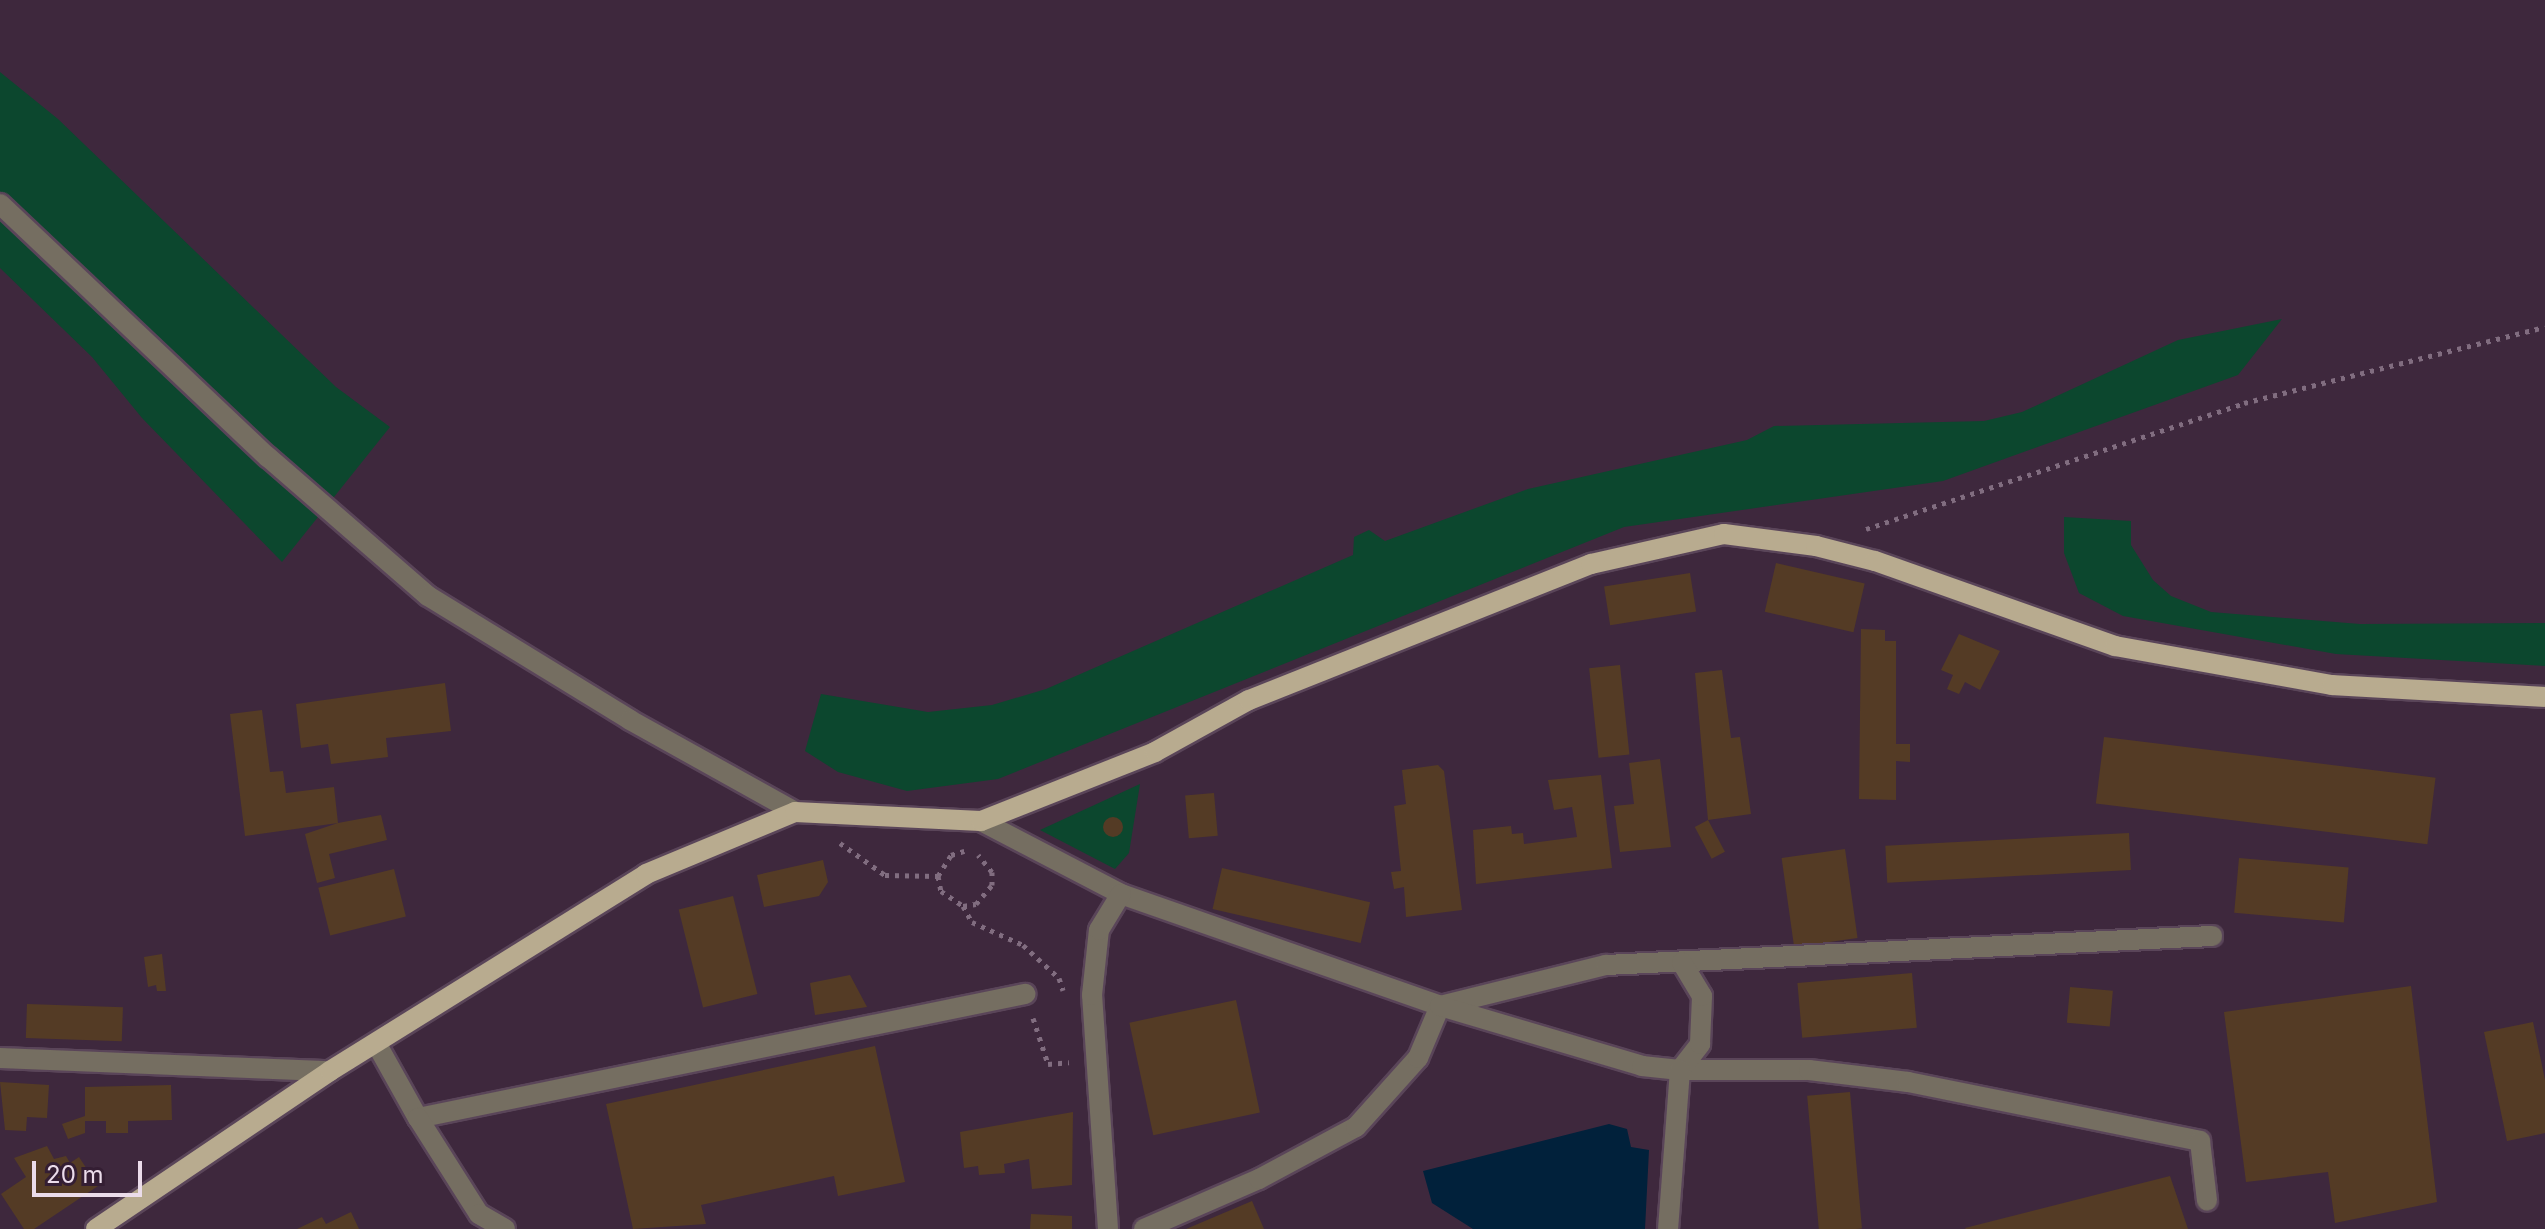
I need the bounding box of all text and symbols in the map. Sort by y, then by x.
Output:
scale bar [36,1145,146,1195]
text: 20 m [46,1160,104,1189]

